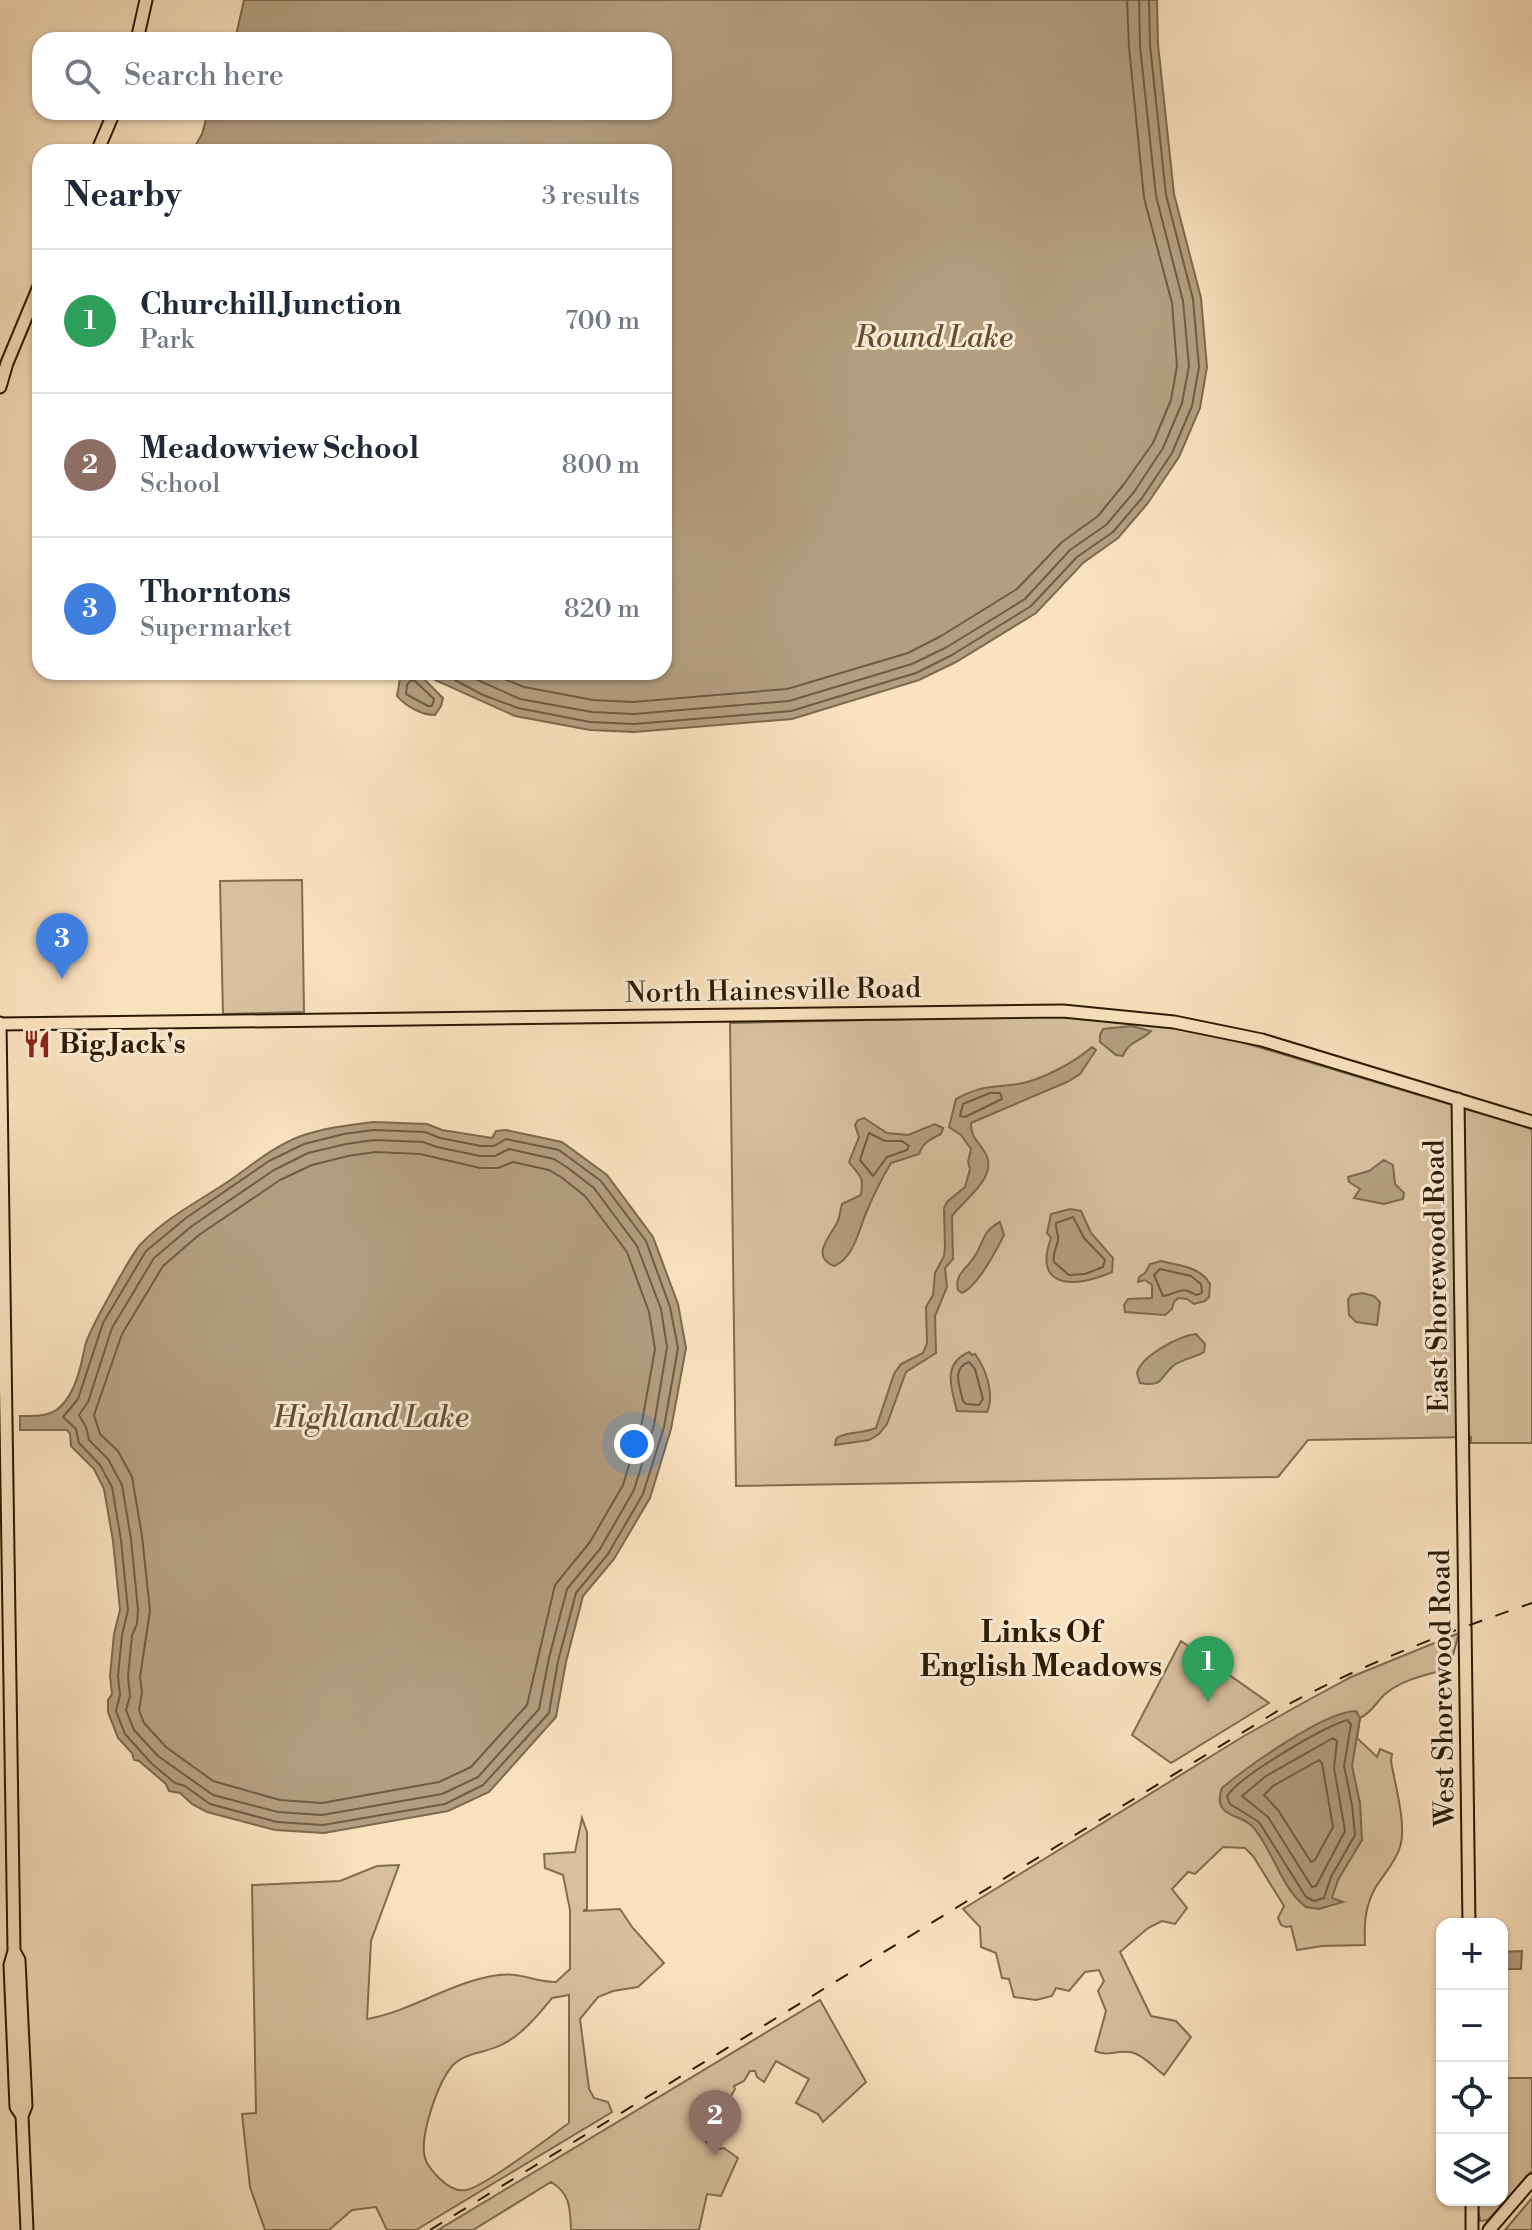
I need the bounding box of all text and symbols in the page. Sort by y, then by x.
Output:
search box [32,32,672,120]
icon: search [60,54,104,98]
text: Search here [124,57,284,95]
text: Nearby [64,175,182,217]
text: 3 results [542,180,640,212]
text: Churchill Junction [140,286,402,324]
text: 1 [84,305,96,337]
text: 700 m [565,305,640,337]
water label: Round Lake [854,319,1013,357]
text: Park [140,324,194,356]
text: Meadowview School [140,430,419,468]
text: 2 [82,449,98,481]
text: 800 m [561,449,640,481]
text: School [140,468,220,500]
text: Thorntons [140,574,291,612]
text: 3 [82,593,98,625]
text: 820 m [564,593,640,625]
text: Supermarket [140,612,292,644]
pin: 3 [36,913,88,979]
street label: North Hainesville Road [625,971,921,1011]
place label: Big Jack's [59,1027,186,1062]
restaurant icon: Big Jack's [22,1029,52,1059]
street label: East Shorewood Road [1417,1139,1457,1413]
water label: Highland Lake [272,1399,469,1437]
your location [614,1424,654,1464]
street label: West Shorewood Road [1423,1549,1463,1828]
district label: Links Of English Meadows [920,1614,1162,1686]
pin: 1 [1182,1636,1234,1702]
map controls [1436,1918,1508,2206]
button: + [1436,1918,1508,1990]
button: − [1436,1990,1508,2062]
button: locate [1436,2062,1508,2134]
pin: 2 [689,2090,741,2156]
button: layers [1436,2134,1508,2206]

